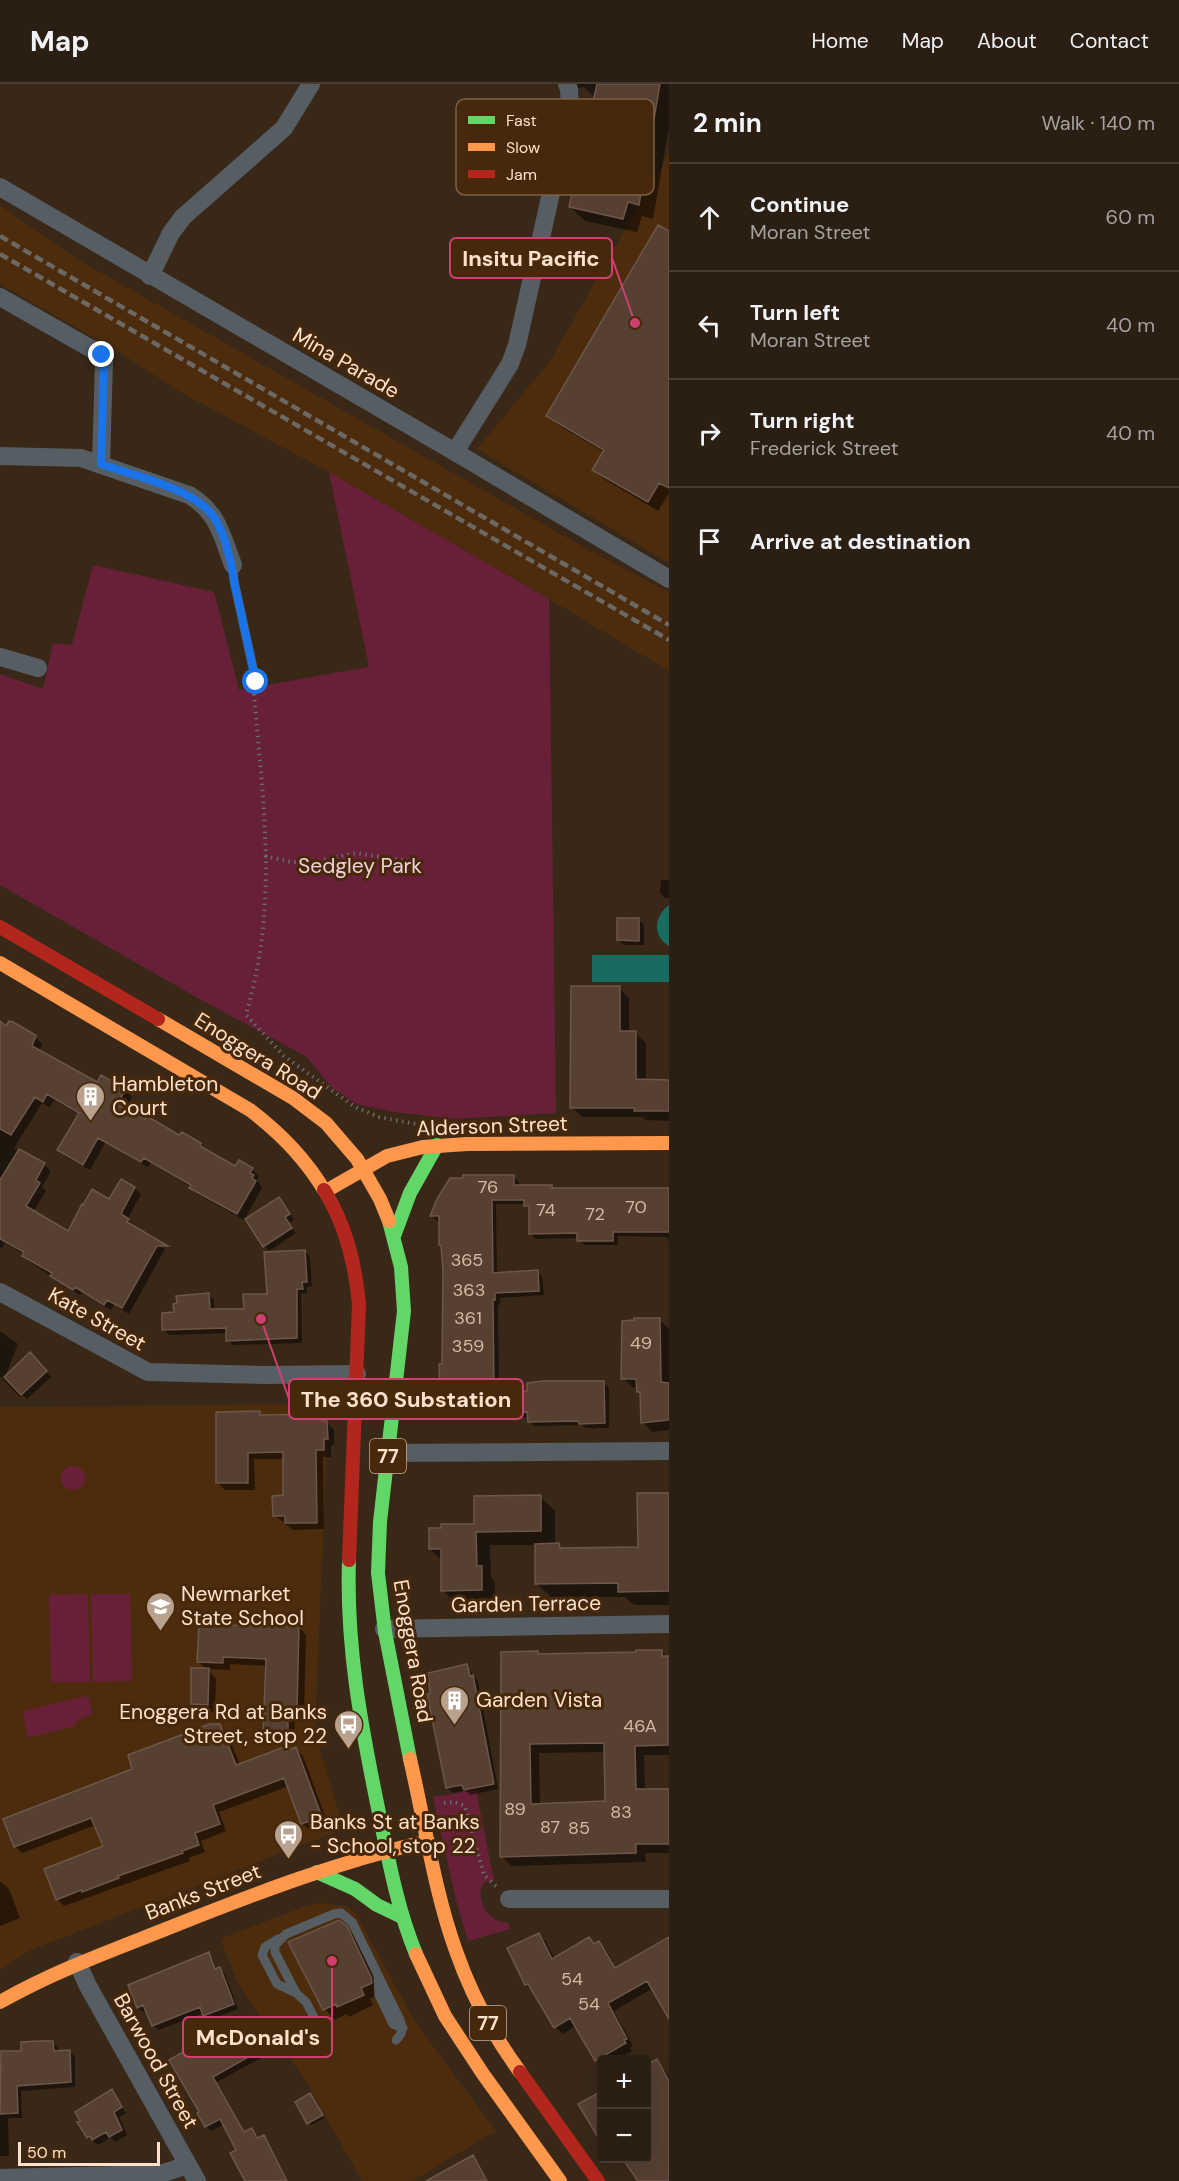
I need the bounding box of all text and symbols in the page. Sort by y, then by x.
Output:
text: Map [30,23,90,60]
text: Home [811,27,869,55]
text: Map [902,27,944,55]
text: About [977,27,1037,55]
text: Contact [1070,27,1149,55]
legend [456,99,654,195]
text: 2 min [693,106,762,140]
text: Fast [506,110,537,131]
text: Walk · 140 m [1041,110,1155,136]
text: Slow [506,137,540,158]
text: Jam [506,164,537,185]
text: Continue [750,190,849,219]
icon: ahead [693,201,726,234]
text: 60 m [1106,204,1155,230]
text: Moran Street [750,219,870,245]
callout: Insitu Pacific [450,238,612,278]
text: Insitu Pacific [462,244,600,273]
text: Turn left [750,298,840,327]
icon: left [693,309,726,342]
text: 40 m [1106,312,1155,338]
street label: Mina Parade [287,321,405,405]
text: Moran Street [750,327,870,353]
route end [88,341,114,367]
text: Turn right [750,406,855,435]
icon: right [693,417,726,450]
text: 40 m [1106,420,1155,446]
text: Frederick Street [750,435,899,461]
icon: arrive [693,525,726,558]
text: Arrive at destination [750,527,971,556]
route start [242,668,268,694]
park label: Sedgley Park [298,852,422,880]
street label: Enoggera Road [189,1006,327,1106]
place label: Hambleton Court [112,1070,218,1122]
building icon: Hambleton Court [75,1080,107,1122]
street label: Alderson Street [416,1109,568,1143]
house number: 76 [478,1175,498,1199]
house number: 70 [625,1195,647,1219]
house number: 74 [536,1198,556,1222]
house number: 72 [585,1202,605,1226]
house number: 365 [451,1248,483,1272]
house number: 363 [453,1278,485,1302]
street label: Kate Street [43,1281,151,1357]
house number: 361 [454,1306,482,1330]
house number: 49 [630,1331,652,1355]
house number: 359 [452,1334,484,1358]
callout: The 360 Substation [289,1379,523,1419]
text: The 360 Substation [301,1385,511,1414]
road number: 77 [370,1439,406,1473]
street label: Enoggera Road [387,1577,439,1725]
place label: Newmarket State School [181,1580,304,1632]
street label: Garden Terrace [451,1589,601,1619]
school or university icon: Newmarket State School [144,1590,176,1632]
building icon: Garden Vista [439,1684,471,1726]
place label: Garden Vista [476,1686,602,1714]
place label: Enoggera Rd at Banks Street, stop 22 [119,1698,327,1750]
bus stop icon: Enoggera Rd at Banks Street, stop 22 [332,1708,364,1750]
house number: 46A [623,1714,657,1738]
house number: 89 [504,1797,526,1821]
house number: 83 [610,1800,632,1824]
place label: Banks St at Banks - School, stop 22 [310,1808,480,1860]
house number: 87 [540,1815,560,1839]
house number: 85 [568,1816,590,1840]
bus stop icon: Banks St at Banks - School, stop 22 [273,1818,305,1860]
street label: Banks Street [141,1857,265,1927]
house number: 54 [561,1967,583,1991]
street label: Barwood Street [107,1988,205,2134]
house number: 54 [578,1992,600,2016]
road number: 77 [470,2006,506,2040]
callout: McDonald's [183,2017,332,2057]
text: McDonald's [196,2023,320,2052]
map controls [597,2055,651,2163]
button: + [597,2055,651,2109]
button: − [597,2109,651,2163]
scale bar [18,2139,160,2166]
text: 50 m [27,2142,66,2163]

